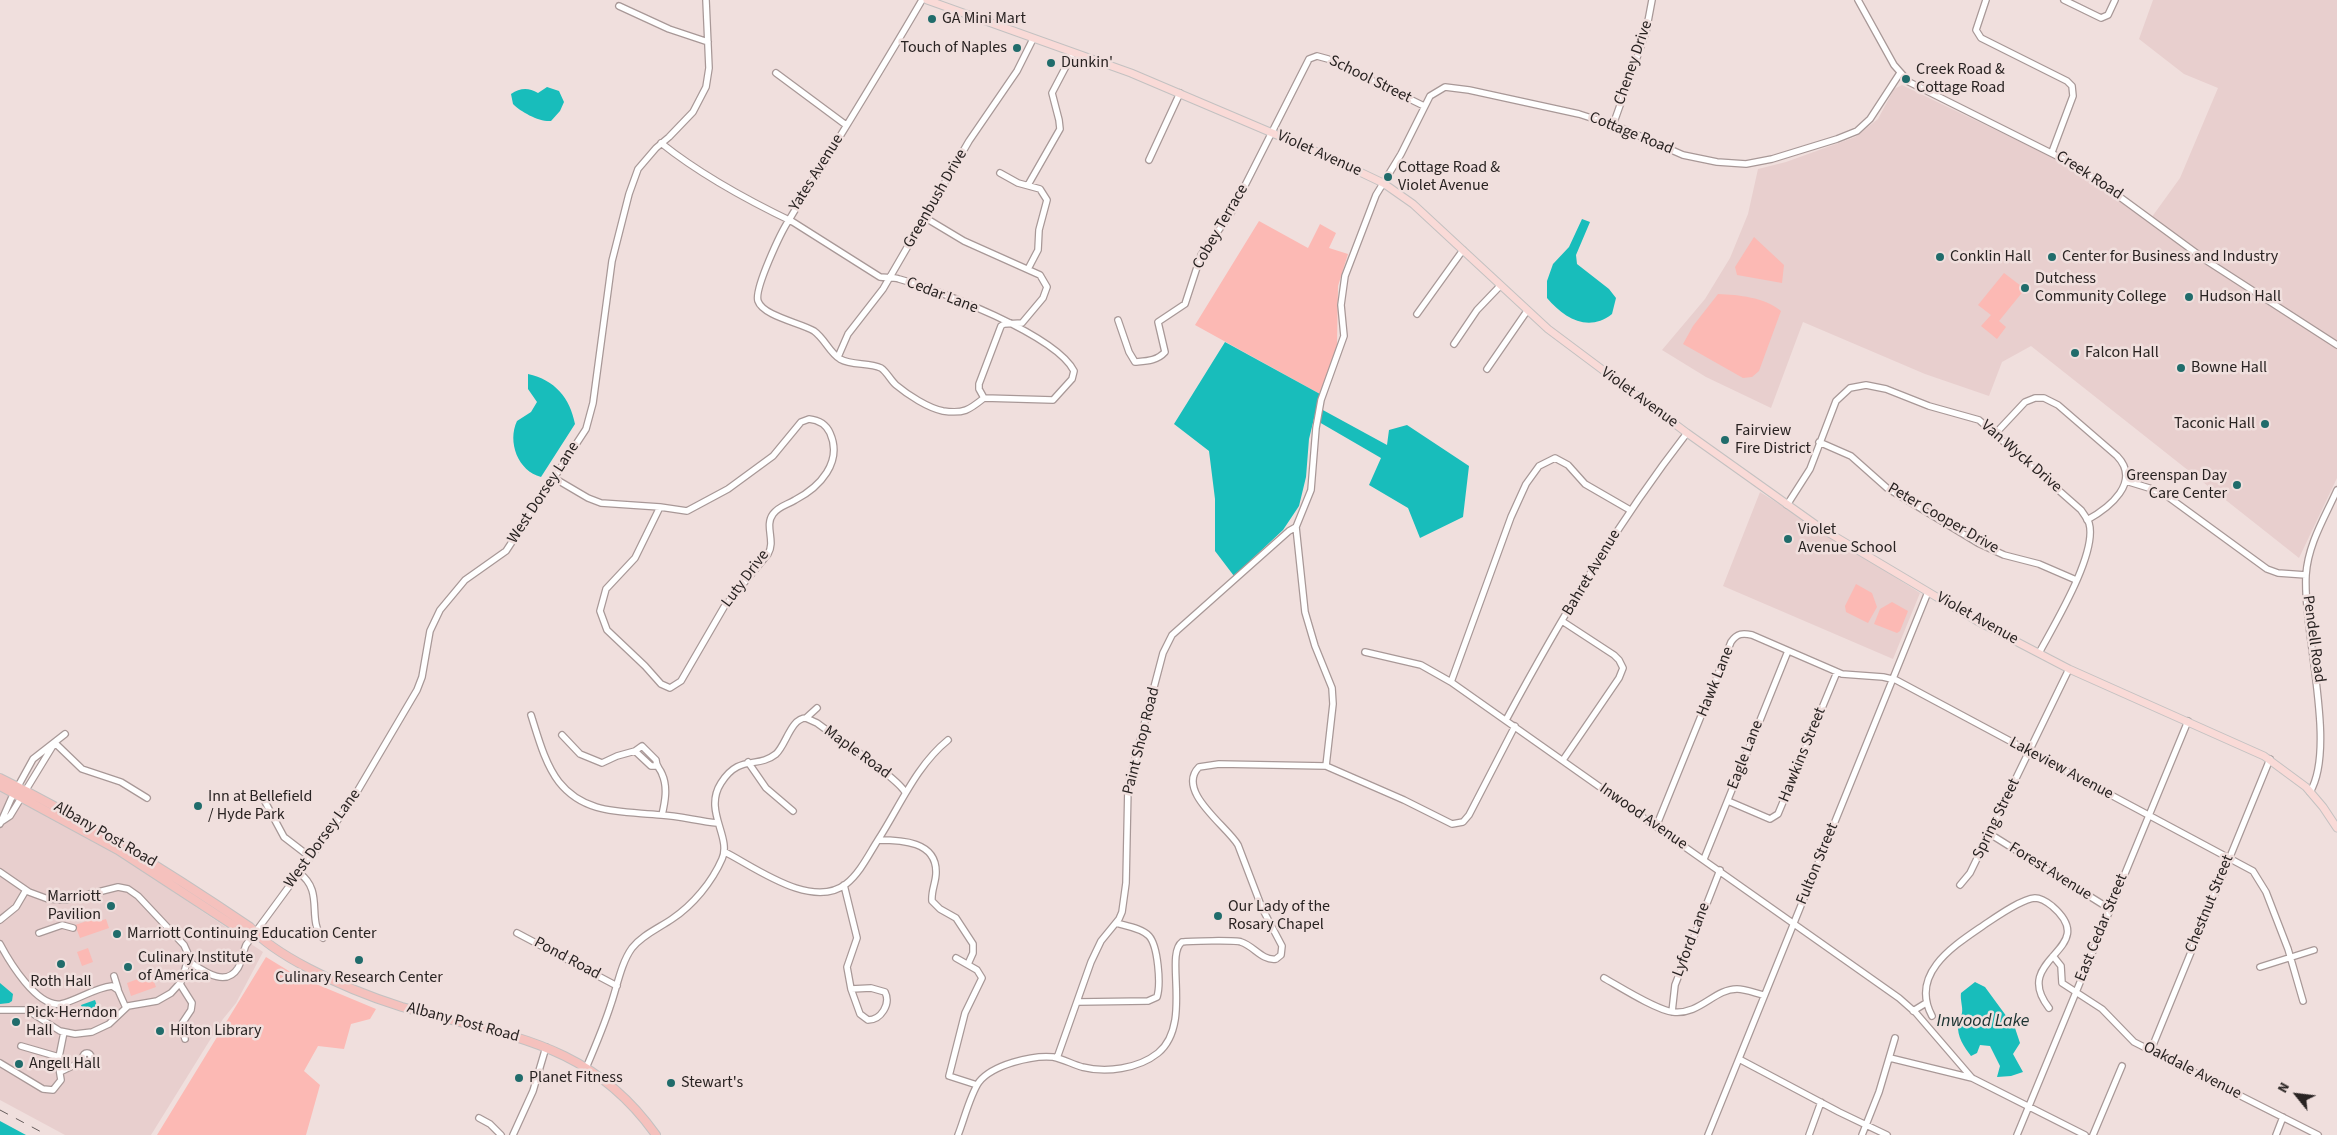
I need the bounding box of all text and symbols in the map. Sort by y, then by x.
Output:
place label: GA Mini Mart [942,9,1026,29]
marker: GA Mini Mart [926,13,938,25]
street label: Cheney Drive [1611,18,1657,108]
place label: Touch of Naples [900,38,1007,58]
marker: Touch of Naples [1011,42,1023,54]
street label: School Street [1326,52,1414,108]
place label: Dunkin' [1061,53,1113,73]
marker: Dunkin' [1045,57,1057,69]
place label: Creek Road & Cottage Road [1916,60,2005,98]
marker: Creek Road & Cottage Road [1900,73,1912,85]
street label: Cottage Road [1586,108,1676,160]
street label: Violet Avenue [1274,127,1364,181]
street label: Yates Avenue [786,131,848,215]
street label: Greenbush Drive [900,146,972,252]
street label: Creek Road [2052,147,2126,205]
place label: Cottage Road & Violet Avenue [1398,158,1500,196]
marker: Cottage Road & Violet Avenue [1382,171,1394,183]
street label: Cobey Terrace [1189,181,1253,273]
place label: Conklin Hall [1950,247,2031,267]
place label: Center for Business and Industry [2062,247,2278,267]
marker: Conklin Hall [1934,251,1946,263]
marker: Center for Business and Industry [2046,251,2058,263]
place label: Dutchess Community College [2035,269,2166,307]
street label: Cedar Lane [903,274,981,318]
marker: Dutchess Community College [2019,282,2031,294]
place label: Hudson Hall [2199,287,2281,307]
marker: Hudson Hall [2183,291,2195,303]
place label: Falcon Hall [2085,343,2159,363]
marker: Falcon Hall [2069,347,2081,359]
place label: Bowne Hall [2191,358,2267,378]
marker: Bowne Hall [2175,362,2187,374]
street label: Violet Avenue [1597,364,1681,432]
place label: Taconic Hall [2174,414,2255,434]
street label: Van Wyck Drive [1977,417,2065,497]
marker: Taconic Hall [2259,418,2271,430]
place label: Fairview Fire District [1735,421,1811,459]
marker: Fairview Fire District [1719,434,1731,446]
street label: West Dorsey Lane [504,439,584,547]
place label: Greenspan Day Care Center [2126,466,2227,504]
street label: Peter Cooper Drive [1884,479,2002,559]
marker: Greenspan Day Care Center [2231,479,2243,491]
place label: Violet Avenue School [1798,520,1896,558]
street label: Bahret Avenue [1559,526,1625,620]
marker: Violet Avenue School [1782,533,1794,545]
street label: Luty Drive [718,546,774,612]
street label: Violet Avenue [1933,589,2021,649]
street label: Pendell Road [2297,594,2329,684]
street label: Hawk Lane [1693,644,1739,720]
street label: Paint Shop Road [1119,685,1165,797]
street label: Hawkins Street [1775,705,1831,805]
street label: Eagle Lane [1724,718,1768,792]
street label: Maple Road [820,722,894,784]
street label: Lakeview Avenue [2006,734,2116,804]
street label: Spring Street [1969,776,2025,862]
street label: Inwood Avenue [1595,780,1691,854]
street label: West Dorsey Lane [281,786,365,892]
place label: Inn at Bellefield / Hyde Park [208,787,312,825]
street label: Albany Post Road [50,798,160,872]
marker: Inn at Bellefield / Hyde Park [192,800,204,812]
street label: Fulton Street [1793,820,1843,908]
street label: Forest Avenue [2005,839,2095,905]
street label: Chestnut Street [2182,852,2238,956]
street label: East Cedar Street [2072,871,2132,985]
place label: Marriott Pavilion [47,887,101,925]
place label: Our Lady of the Rosary Chapel [1228,897,1330,935]
marker: Marriott Pavilion [105,900,117,912]
street label: Lyford Lane [1669,900,1715,980]
marker: Our Lady of the Rosary Chapel [1212,910,1224,922]
place label: Marriott Continuing Education Center [127,924,376,944]
marker: Marriott Continuing Education Center [111,928,123,940]
street label: Pond Road [530,934,604,984]
place label: Culinary Institute of America [138,948,253,986]
marker: Culinary Research Center [353,954,365,966]
marker: Roth Hall [55,958,67,970]
marker: Culinary Institute of America [122,961,134,973]
place label: Culinary Research Center [275,968,443,988]
place label: Roth Hall [30,972,92,992]
street label: Albany Post Road [405,999,521,1047]
place label: Pick-Herndon Hall [26,1003,117,1041]
water label: Inwood Lake [1937,1011,2029,1033]
marker: Pick-Herndon Hall [10,1016,22,1028]
place label: Hilton Library [170,1021,261,1041]
marker: Hilton Library [154,1025,166,1037]
street label: Oakdale Avenue [2140,1038,2244,1104]
place label: Angell Hall [29,1054,100,1074]
marker: Angell Hall [13,1058,25,1070]
place label: Planet Fitness [529,1068,623,1088]
north arrow [2272,1070,2322,1120]
marker: Planet Fitness [513,1072,525,1084]
place label: Stewart's [681,1073,743,1093]
marker: Stewart's [665,1077,677,1089]
text: N [2273,1079,2295,1097]

